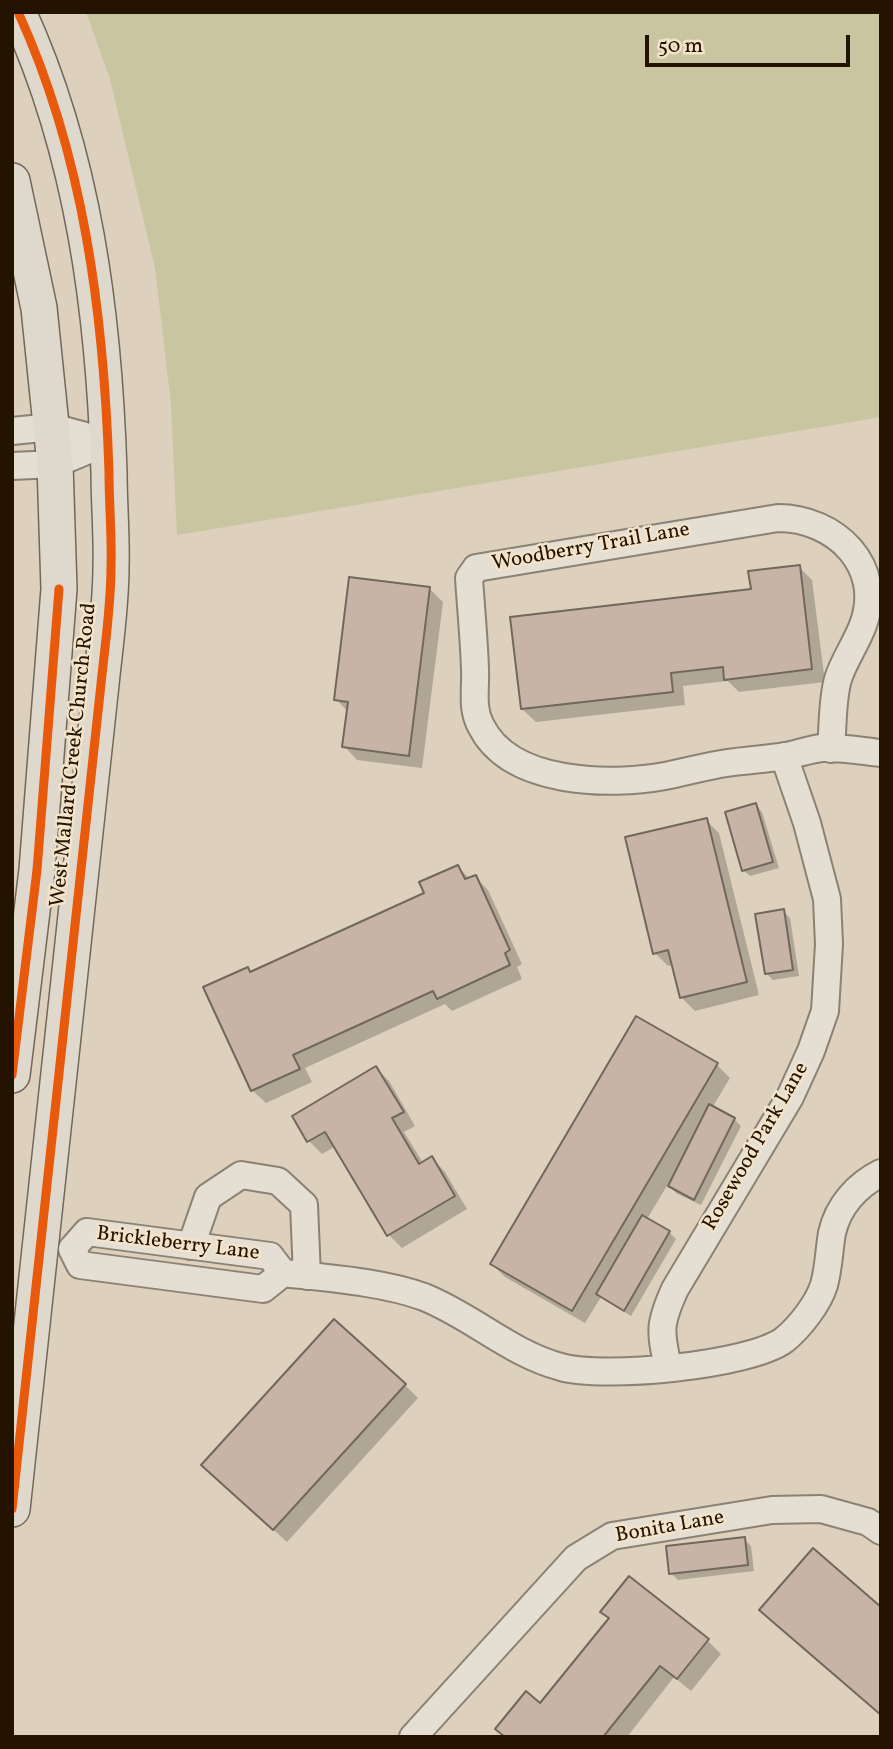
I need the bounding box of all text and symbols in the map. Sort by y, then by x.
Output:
scale bar [648,21,853,65]
text: 50 m [658,32,703,61]
street label: Woodberry Trail Lane [490,518,692,578]
street label: West Mallard Creek Church Road [46,602,104,908]
street label: Rosewood Park Lane [699,1058,815,1236]
street label: Brickleberry Lane [95,1222,261,1268]
street label: Bonita Lane [614,1506,726,1550]

